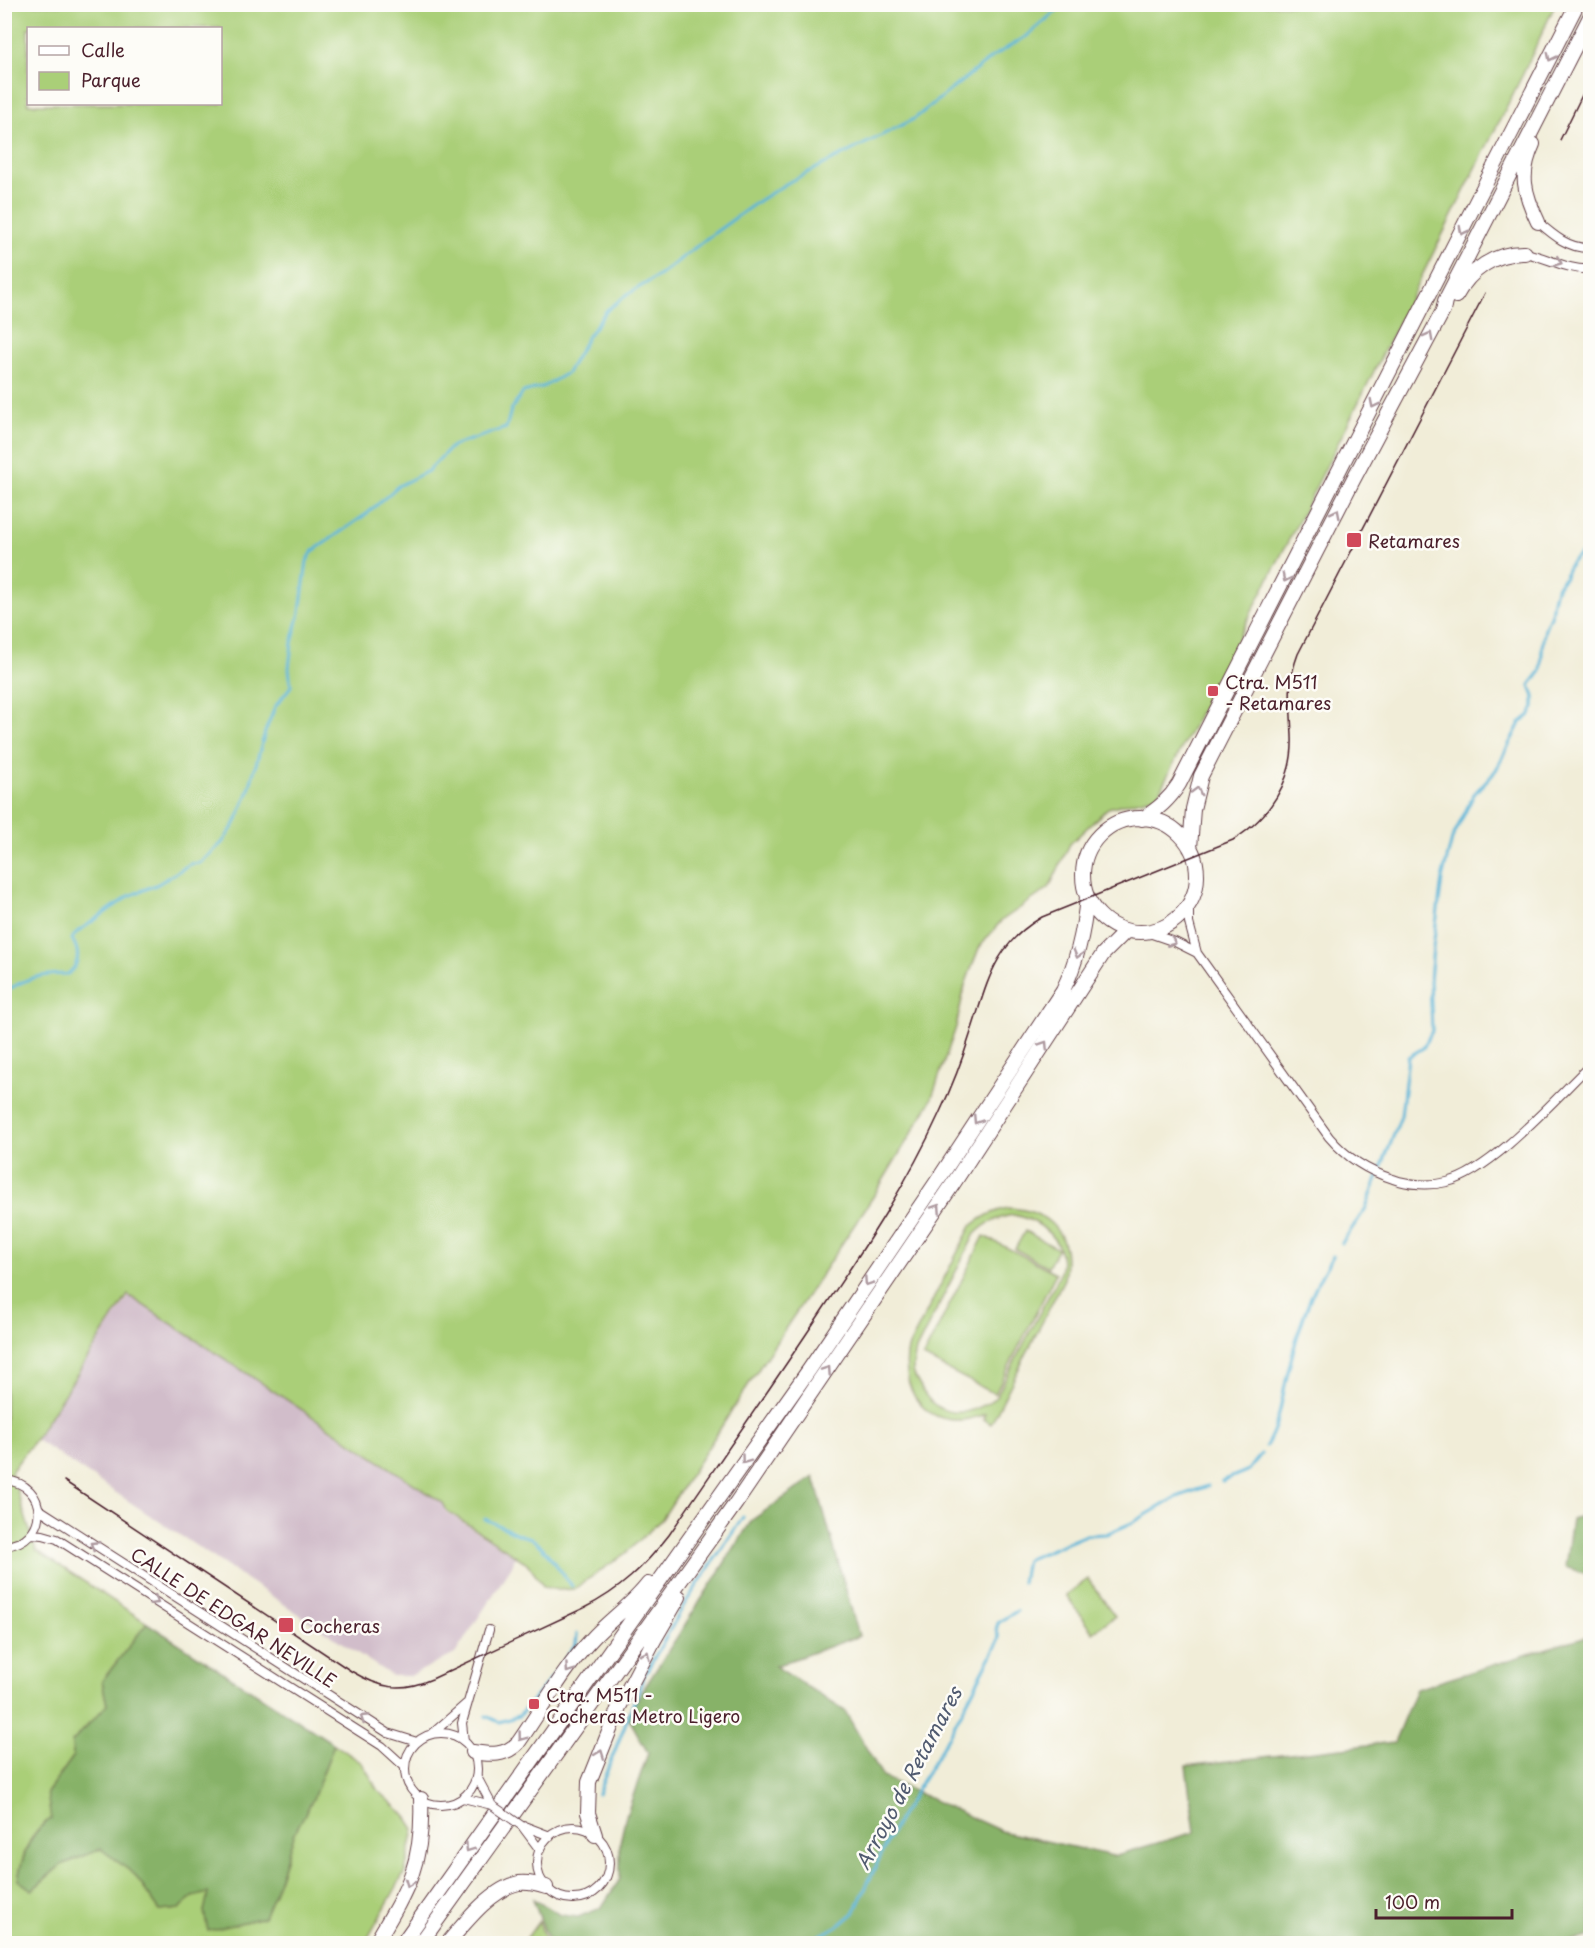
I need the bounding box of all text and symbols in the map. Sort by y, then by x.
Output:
legend [27,27,222,105]
text: Calle [81,36,125,63]
one-way arrow [1547,51,1559,62]
text: Parque [81,66,141,93]
one-way arrow [1459,224,1470,235]
one-way arrow [1552,255,1563,267]
one-way arrow [1422,331,1433,342]
one-way arrow [1370,398,1382,409]
one-way arrow [1329,509,1340,520]
place label: Retamares [1368,527,1460,554]
marker: Retamares [1345,531,1363,549]
one-way arrow [1281,572,1293,583]
place label: Ctra. M511 - Retamares [1225,668,1331,716]
marker: Ctra. M511 - Retamares [1206,684,1220,698]
one-way arrow [1190,786,1202,796]
one-way arrow [1166,935,1177,947]
one-way arrow [1072,949,1085,959]
one-way arrow [1037,1041,1048,1052]
one-way arrow [973,1114,984,1125]
one-way arrow [930,1204,941,1215]
one-way arrow [864,1276,875,1287]
one-way arrow [820,1365,831,1376]
one-way arrow [741,1453,752,1464]
street label: CALLE DE EDGAR NEVILLE [126,1540,342,1694]
one-way arrow [90,1541,101,1552]
one-way arrow [149,1594,159,1606]
place label: Cocheras [300,1612,380,1639]
marker: Cocheras [277,1616,295,1634]
one-way arrow [639,1651,650,1661]
one-way arrow [565,1662,576,1673]
water label: Arroyo de Retamares [847,1680,970,1875]
place label: Ctra. M511 - Cocheras Metro Ligero [546,1681,740,1729]
marker: Ctra. M511 - Cocheras Metro Ligero [527,1697,541,1711]
one-way arrow [360,1714,371,1725]
one-way arrow [518,1731,529,1742]
one-way arrow [592,1749,605,1760]
one-way arrow [466,1842,477,1853]
one-way arrow [404,1876,416,1887]
scale bar [1376,1882,1512,1920]
text: 100 m [1385,1888,1440,1915]

